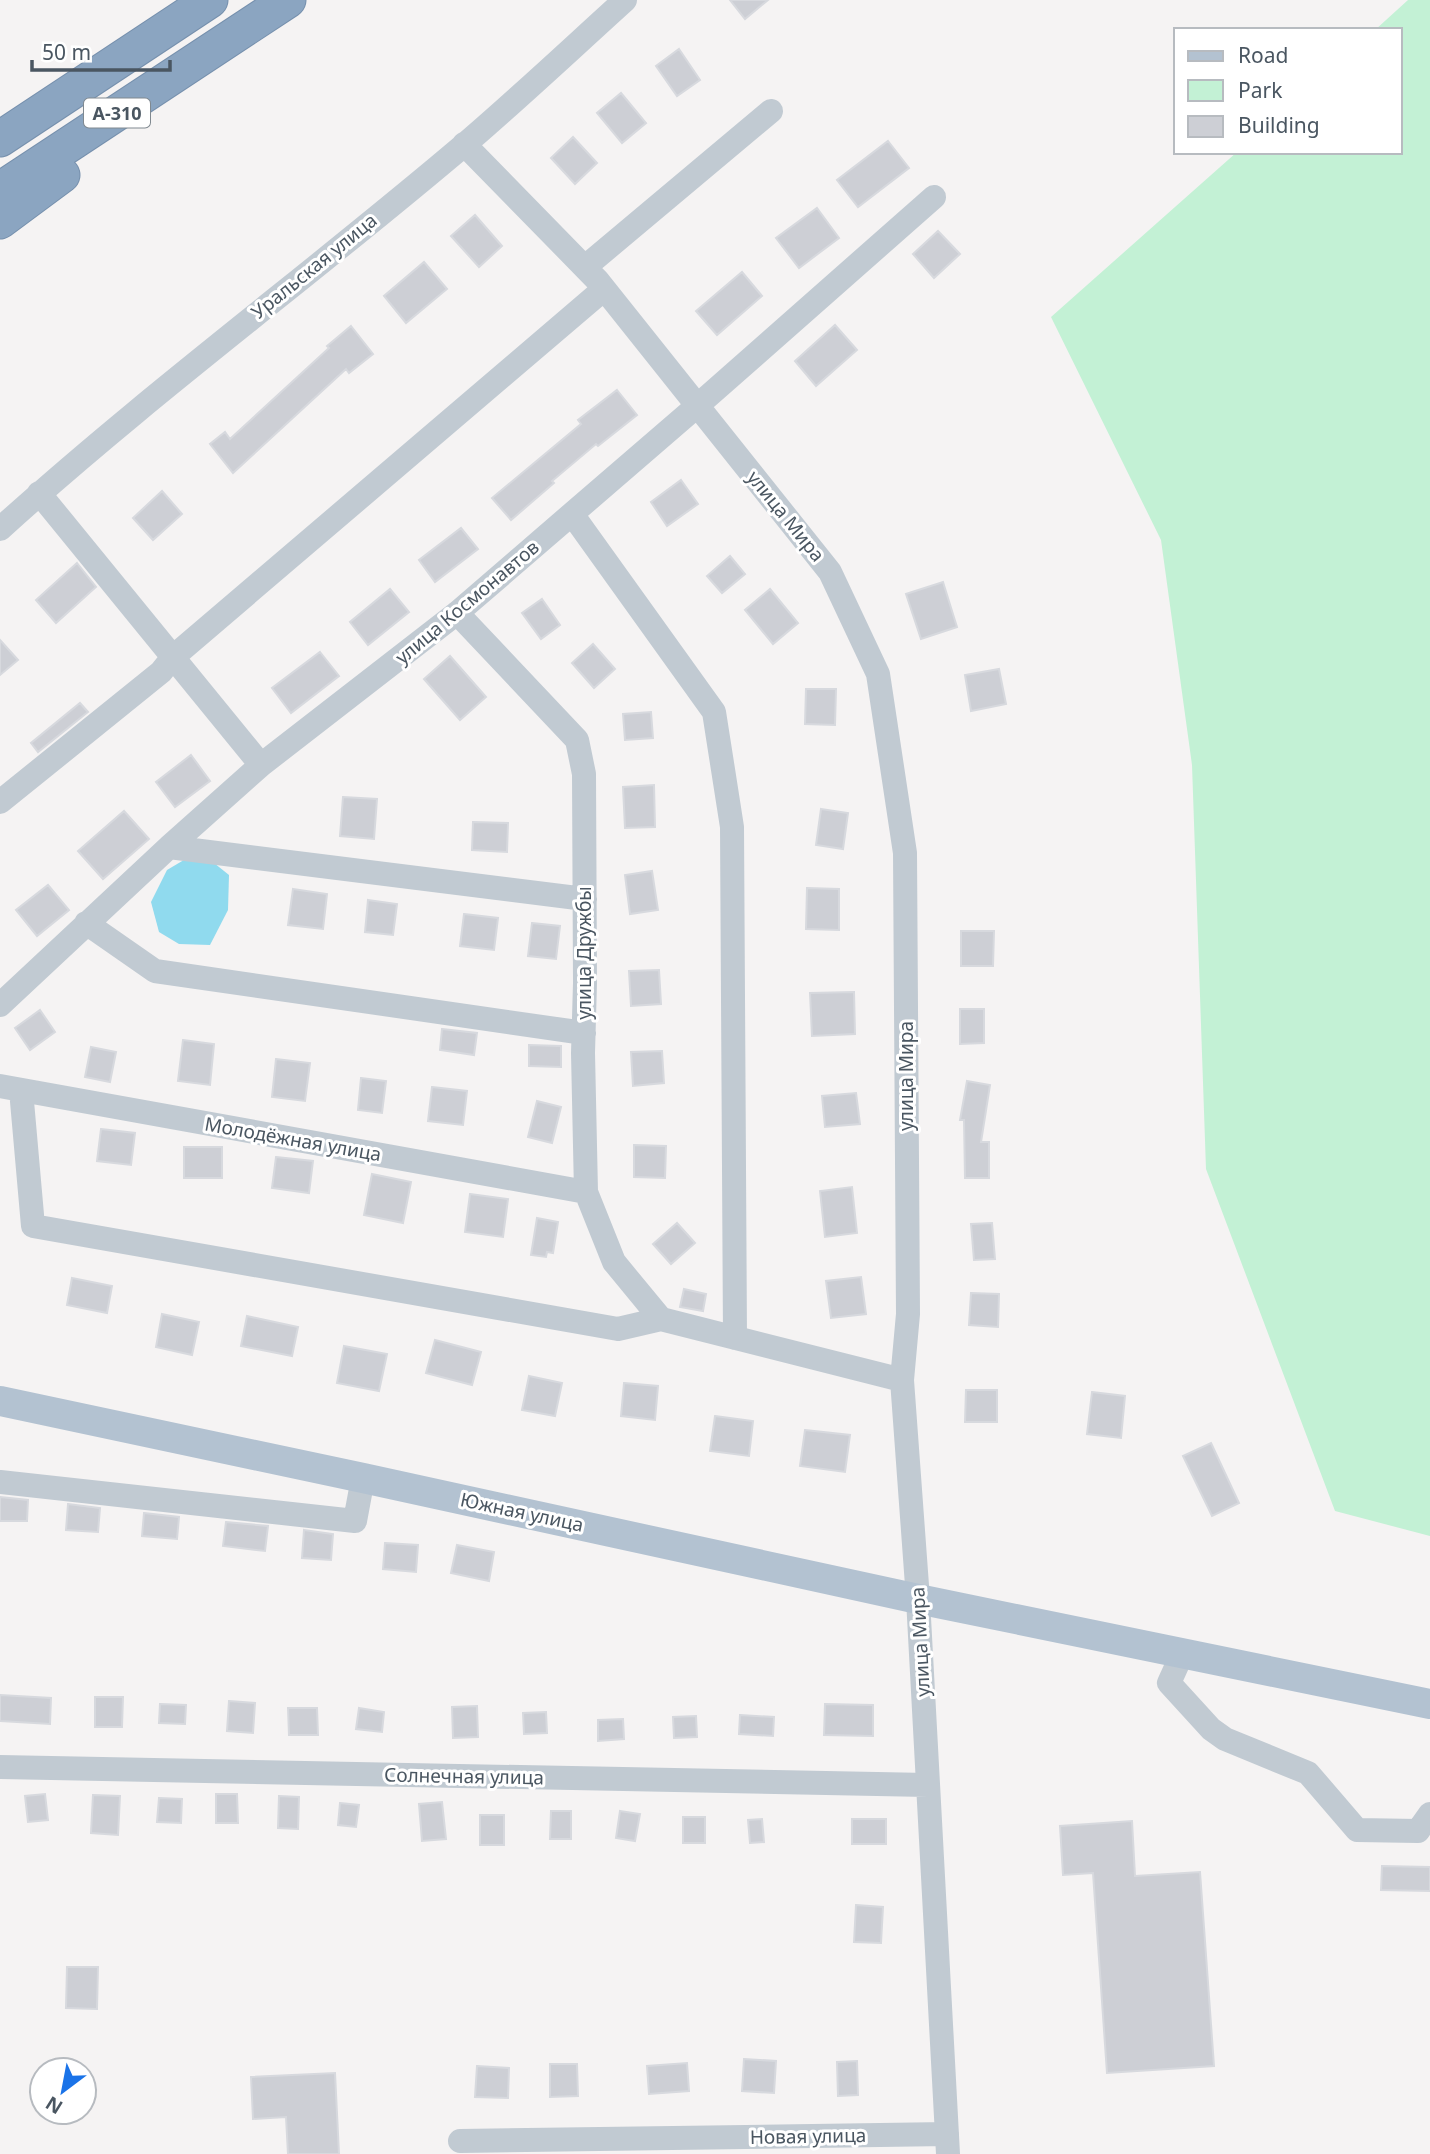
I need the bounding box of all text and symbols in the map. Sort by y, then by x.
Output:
scale bar [32,28,170,72]
legend [1174,28,1402,154]
text: 50 m [42,38,91,66]
text: Road [1238,41,1288,69]
text: Park [1238,76,1283,104]
road number: А-310 [84,98,150,128]
text: Building [1238,111,1320,139]
street label: Уральская улица [246,207,382,325]
street label: улица Мира [741,465,831,567]
street label: улица Космонавтов [390,534,544,670]
street label: улица Дружбы [571,886,597,1020]
street label: улица Мира [893,1021,919,1131]
street label: Молодёжная улица [203,1111,383,1167]
street label: Южная улица [458,1486,586,1538]
street label: улица Мира [904,1586,936,1698]
street label: Солнечная улица [384,1762,544,1790]
north arrow [28,2056,98,2126]
text: N [41,2090,67,2121]
street label: Новая улица [750,2122,866,2150]

